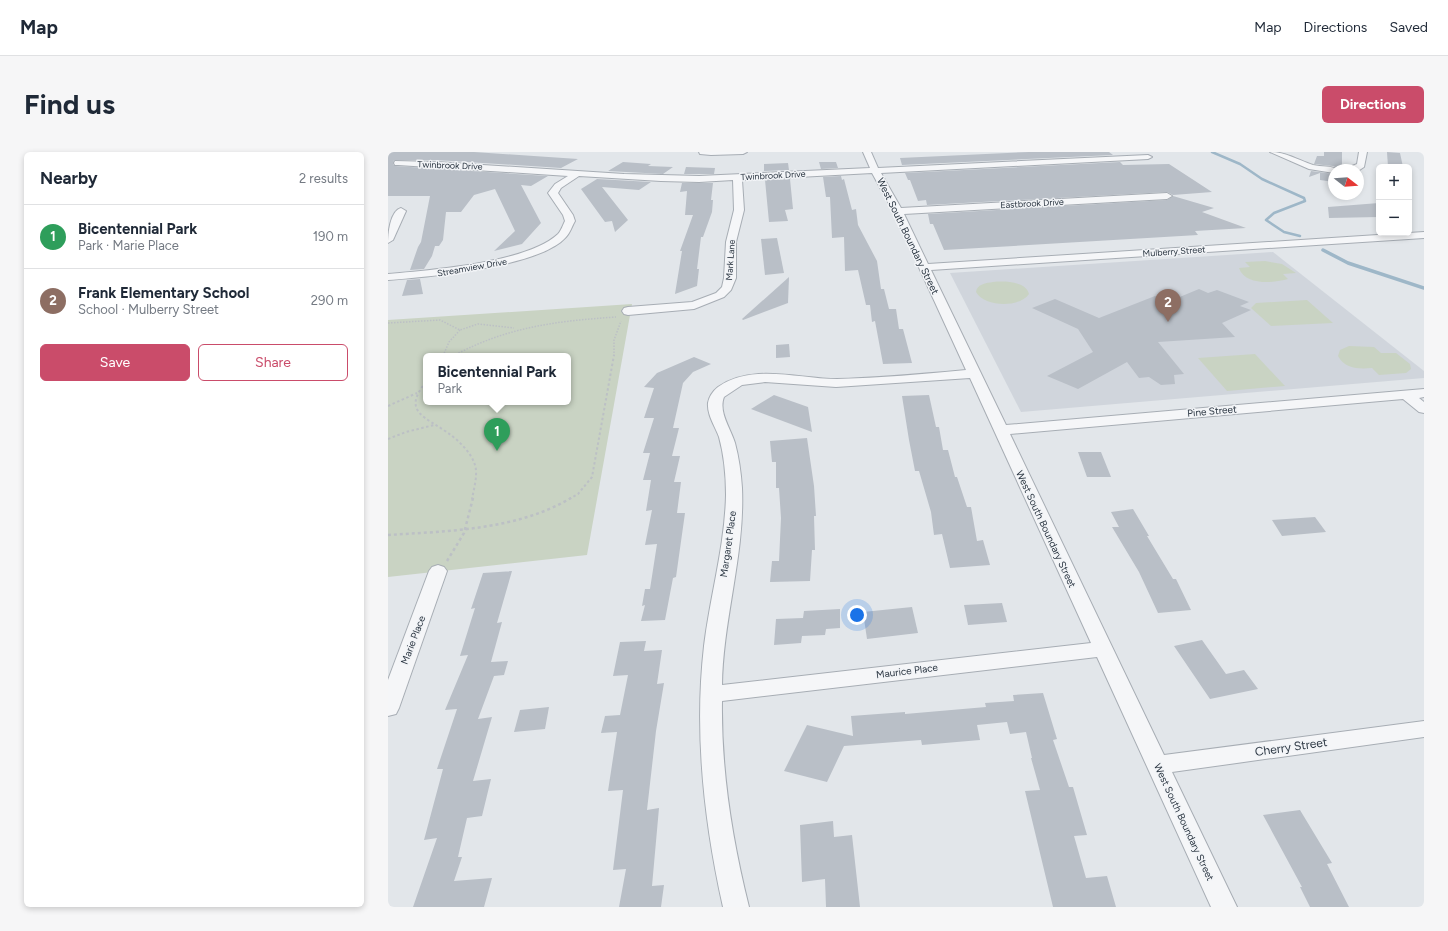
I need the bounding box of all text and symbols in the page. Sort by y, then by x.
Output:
text: Map [20,16,58,39]
text: Map [1254,19,1282,36]
text: Directions [1304,19,1367,36]
text: Saved [1389,19,1428,36]
button: Directions [1322,86,1424,123]
text: Find us [24,87,115,121]
street label: Twinbrook Drive [417,158,483,172]
north arrow [1328,164,1364,200]
map controls [1376,164,1412,236]
button: + [1376,164,1412,200]
text: Nearby [40,168,98,188]
street label: Twinbrook Drive [740,168,806,182]
text: 2 results [299,171,348,186]
street label: West South Boundary Street [874,176,942,297]
street label: Eastbrook Drive [1000,196,1064,210]
button: − [1376,200,1412,236]
text: Bicentennial Park [78,220,197,238]
text: 1 [50,229,56,244]
text: 190 m [313,229,348,244]
text: Park · Marie Place [78,238,179,253]
street label: Mark Lane [723,239,737,281]
street label: Mulberry Street [1142,243,1206,259]
street label: Streamview Drive [436,255,508,279]
text: Frank Elementary School [78,284,250,302]
pin: 2 [1155,289,1181,322]
text: 2 [49,293,57,308]
text: 290 m [311,293,348,308]
text: School · Mulberry Street [78,302,219,317]
button: Save [40,344,190,381]
button: Share [198,344,348,381]
popup [423,353,571,405]
text: Bicentennial Park [437,363,557,381]
text: Park [437,381,462,396]
street label: Pine Street [1187,402,1237,420]
pin: 1 [484,418,510,451]
street label: West South Boundary Street [1013,468,1079,590]
street label: Margaret Place [717,509,739,578]
your location [847,605,867,625]
street label: Marie Place [398,613,428,666]
street label: Maurice Place [875,661,939,681]
street label: Cherry Street [1254,735,1329,759]
street label: West South Boundary Street [1151,761,1217,883]

